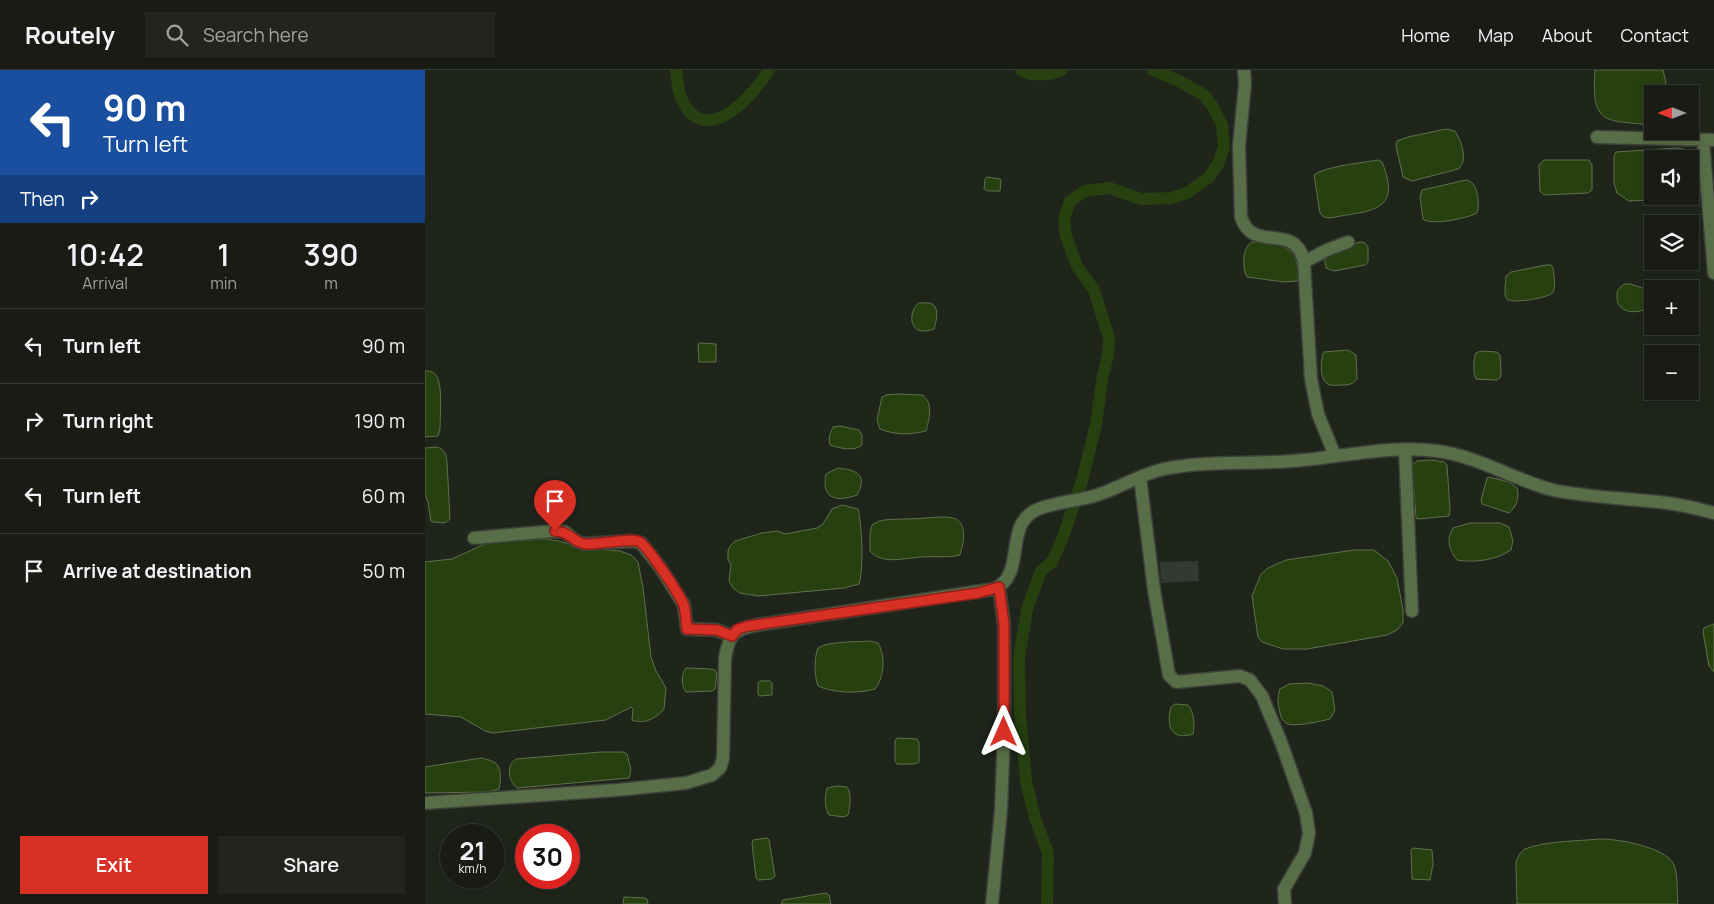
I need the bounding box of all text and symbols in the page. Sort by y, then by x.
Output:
search box [145,12,495,57]
text: Routely [25,18,115,51]
icon: search [163,21,191,49]
text: Search here [203,22,309,48]
text: Home [1401,23,1450,47]
text: Map [1478,23,1514,47]
text: About [1542,23,1592,47]
text: Contact [1620,23,1689,47]
text: 90 m [103,84,186,132]
north arrow [1644,85,1699,140]
map controls [1644,85,1699,400]
icon: left [20,90,85,155]
text: Turn left [103,129,188,159]
button: sound [1644,150,1699,205]
icon: right [75,185,103,213]
text: Then [20,186,65,212]
button: layers [1644,215,1699,270]
text: 10:42 [66,234,144,275]
text: 1 [217,234,230,275]
text: 390 [303,234,359,275]
text: Arrival [82,272,128,294]
text: min [210,272,237,294]
text: m [324,272,338,294]
button: + [1644,280,1699,335]
icon: left [20,332,48,360]
text: Turn left [63,333,141,359]
text: 90 m [362,333,405,359]
button: − [1644,345,1699,400]
icon: right [20,407,48,435]
text: Turn right [63,408,153,434]
text: 190 m [354,408,405,434]
pin [534,480,576,531]
icon: left [20,482,48,510]
text: Turn left [63,483,141,509]
text: 60 m [362,483,405,509]
icon: arrive [541,487,569,515]
icon: arrive [20,557,48,585]
text: Arrive at destination [63,558,252,584]
text: 50 m [363,558,405,584]
position arrow [977,705,1029,757]
speed limit sign: 30 [515,824,580,889]
text: 21 [460,833,485,868]
button: Exit [20,836,208,894]
button: Share [218,836,405,894]
text: km/h [459,860,486,877]

